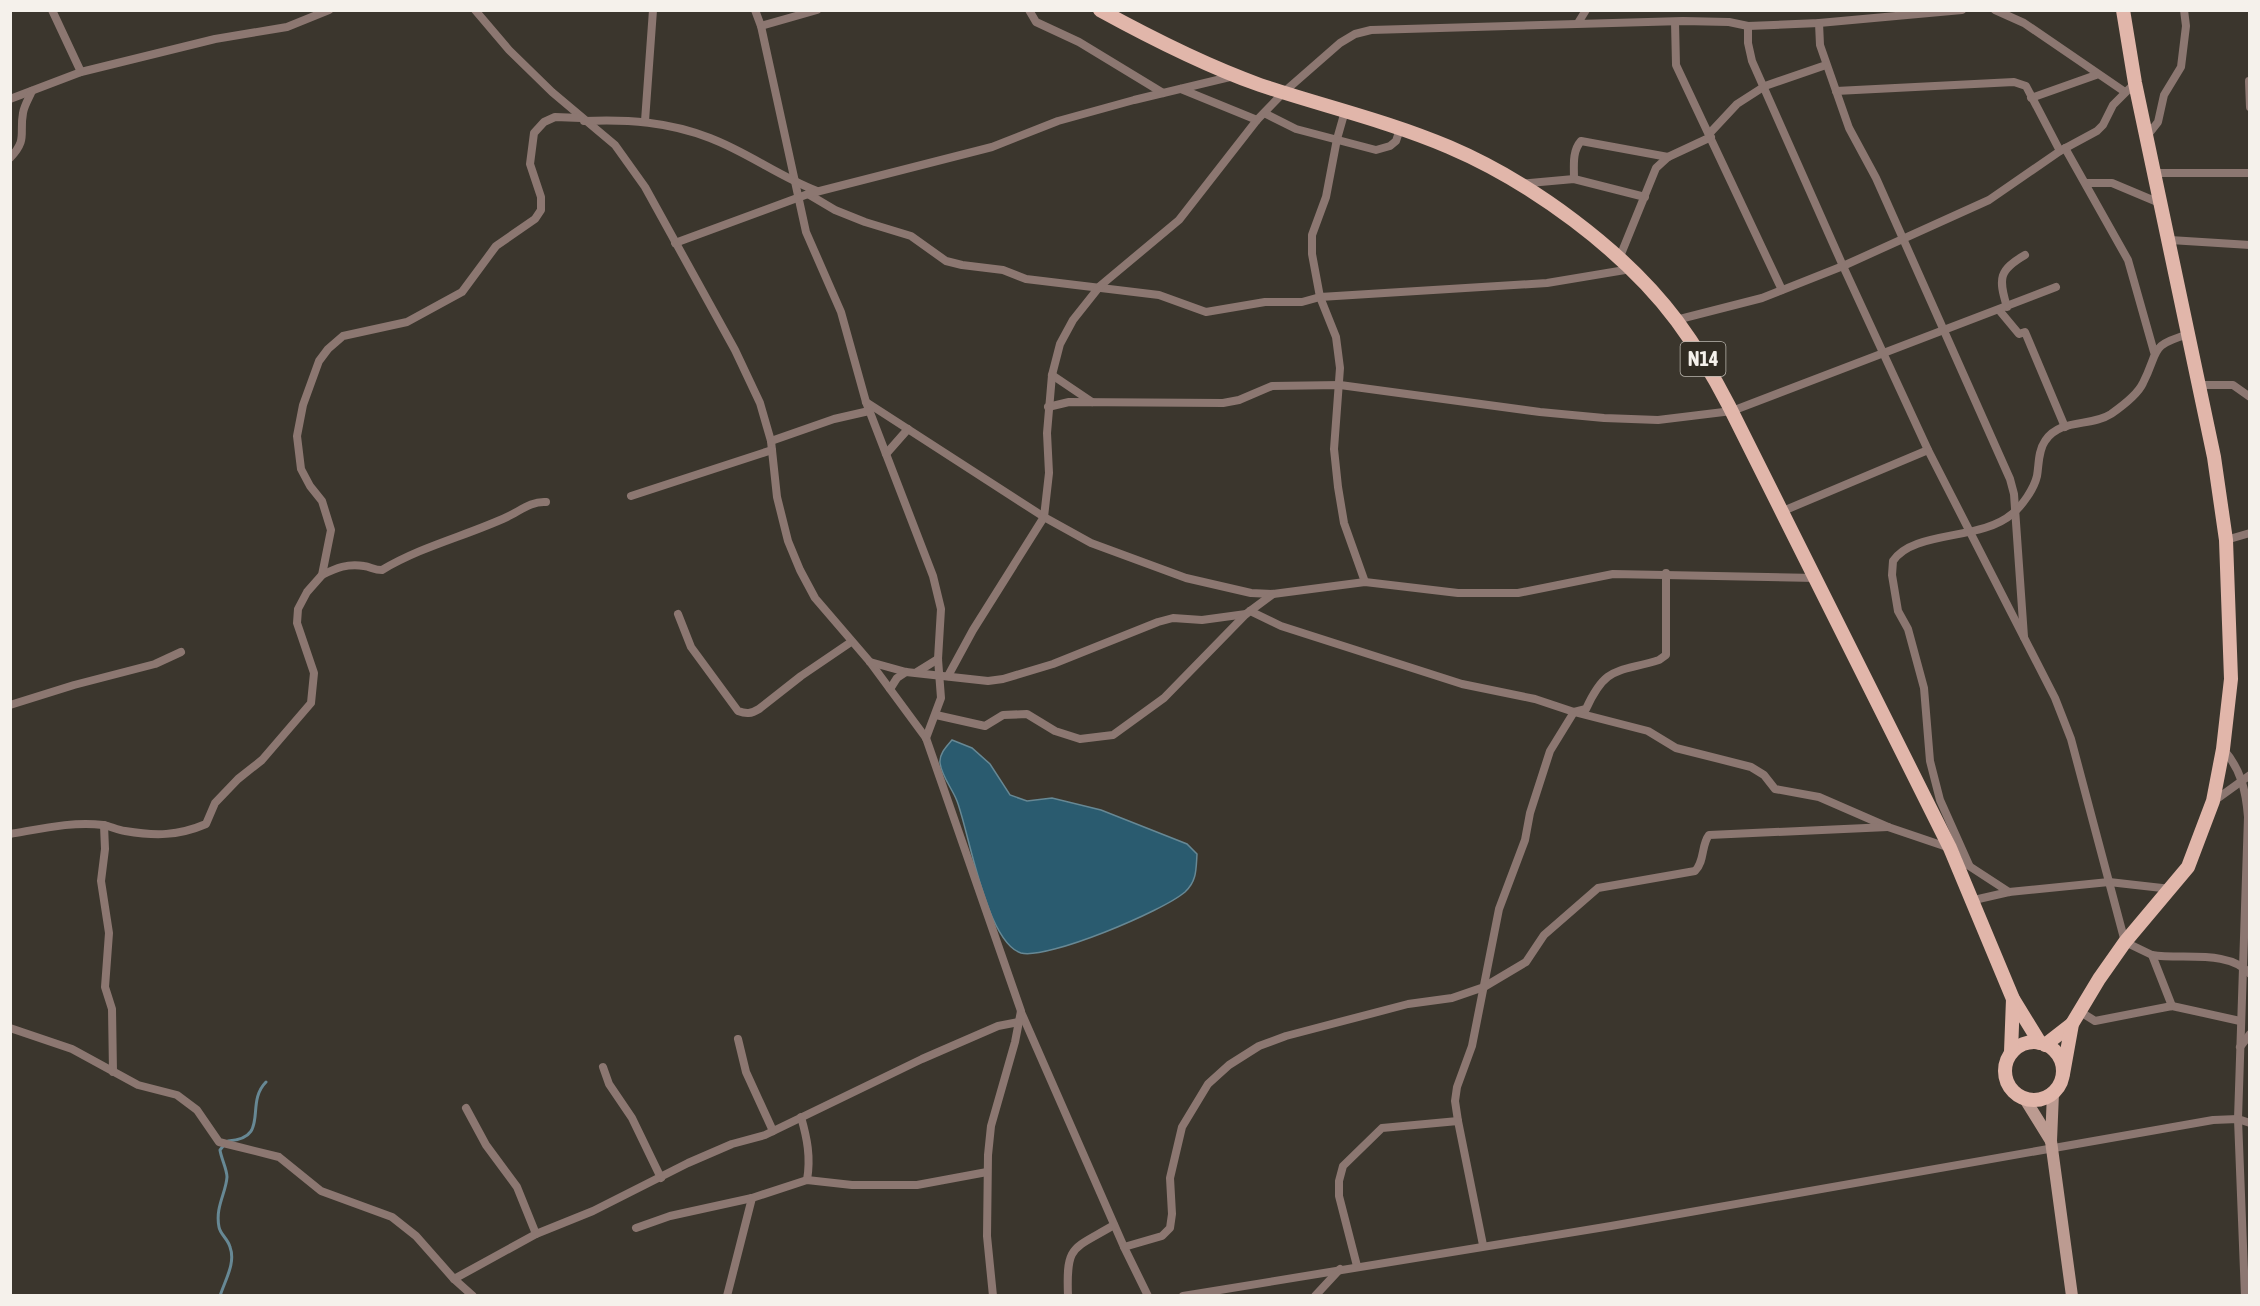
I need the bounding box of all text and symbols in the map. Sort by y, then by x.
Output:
road number: N14 [1680,342,1726,376]

